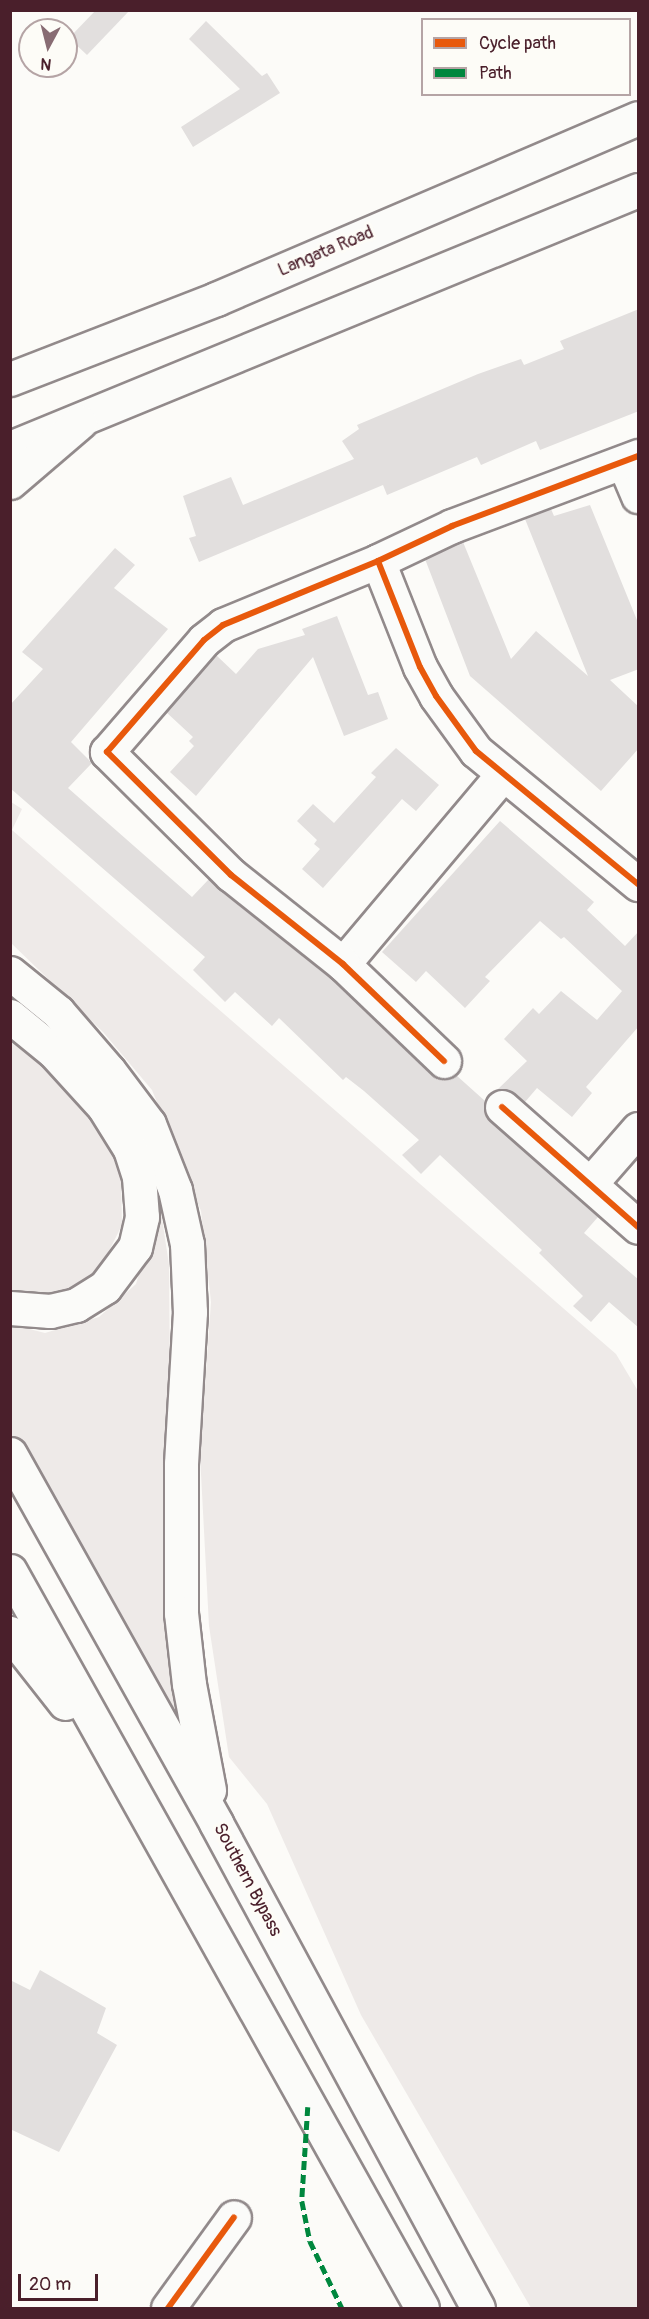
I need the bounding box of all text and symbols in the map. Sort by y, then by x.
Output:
north arrow [18,18,78,78]
legend [421,18,631,96]
text: Cycle path [479,32,556,55]
text: N [39,53,53,74]
text: Path [479,62,512,85]
street label: Langata Road [275,222,377,282]
street label: Southern Bypass [208,1820,286,1940]
scale bar [21,2262,100,2300]
text: 20 m [29,2273,71,2296]

